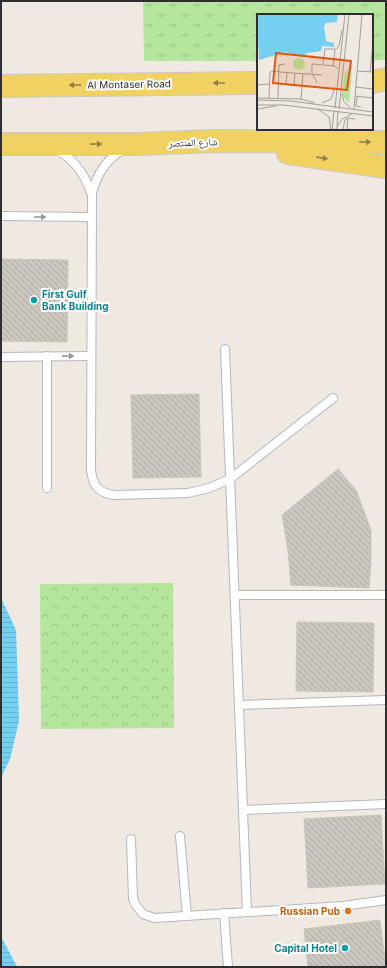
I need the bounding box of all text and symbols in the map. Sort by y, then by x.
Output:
inset map [257,14,373,130]
street label: Al Montaser Road [87,77,171,91]
one-way arrow [212,80,225,86]
one-way arrow [68,82,81,88]
street label: شارع المنتصر [167,135,218,150]
one-way arrow [359,139,372,145]
one-way arrow [90,141,103,147]
one-way arrow [315,155,328,161]
one-way arrow [34,214,47,220]
place label: First Gulf Bank Building [42,288,109,313]
marker: First Gulf Bank Building [29,295,39,305]
one-way arrow [62,353,75,359]
place label: Russian Pub [280,905,340,917]
marker: Russian Pub [343,906,353,916]
place label: Capital Hotel [274,942,337,954]
marker: Capital Hotel [340,943,350,953]

